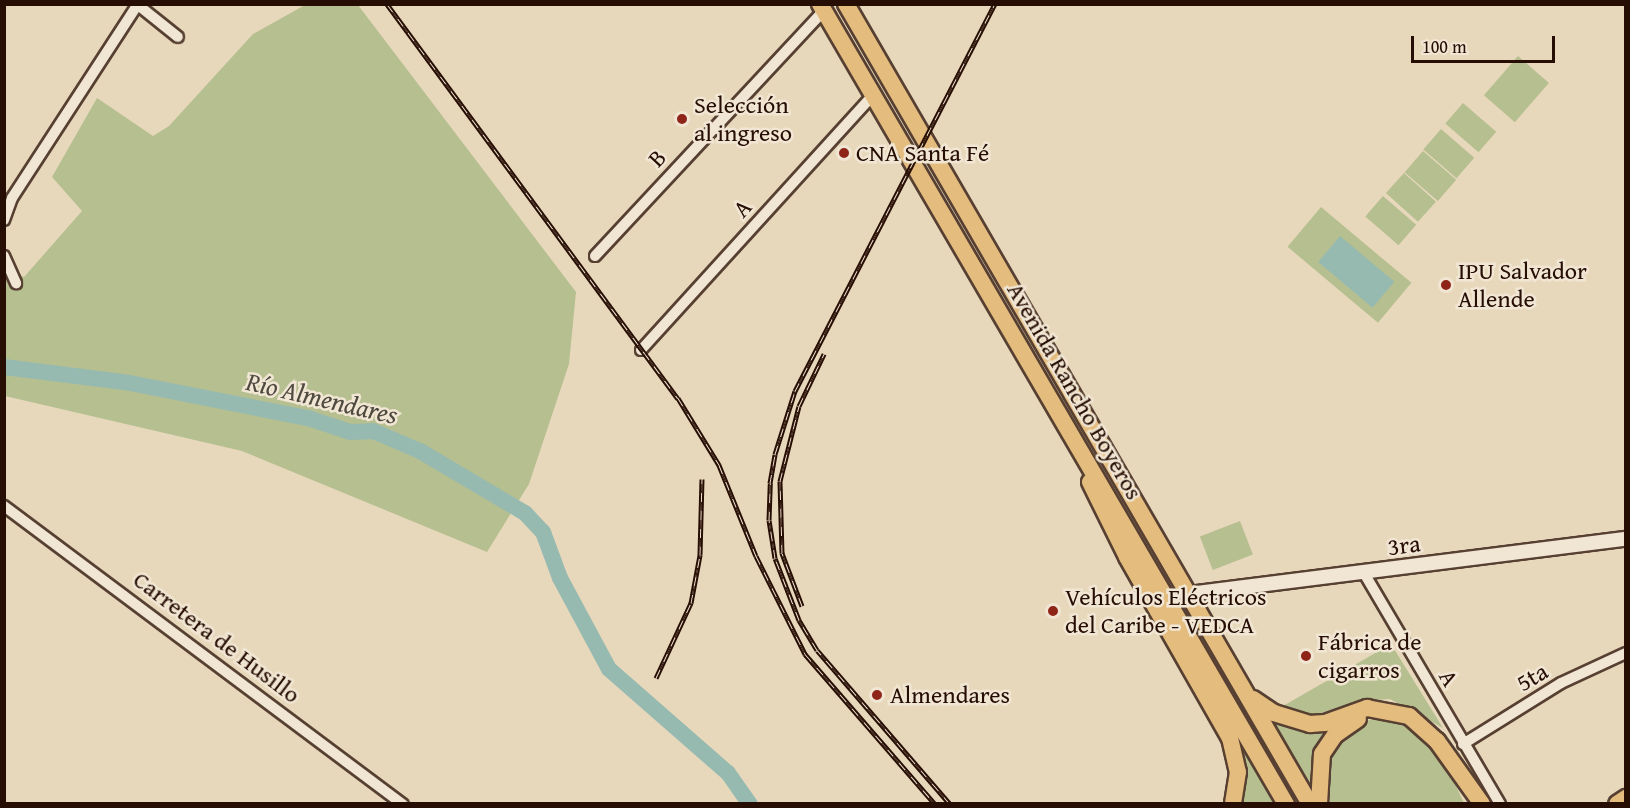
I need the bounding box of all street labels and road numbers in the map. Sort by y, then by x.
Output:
street label: B [642,143,672,173]
street label: A [726,193,758,223]
street label: Avenida Rancho Boyeros [1001,278,1149,504]
street label: 3ra [1386,529,1422,561]
street label: Carretera de Husillo [128,565,306,709]
street label: 5ta [1511,657,1553,697]
street label: A [1433,664,1465,692]

